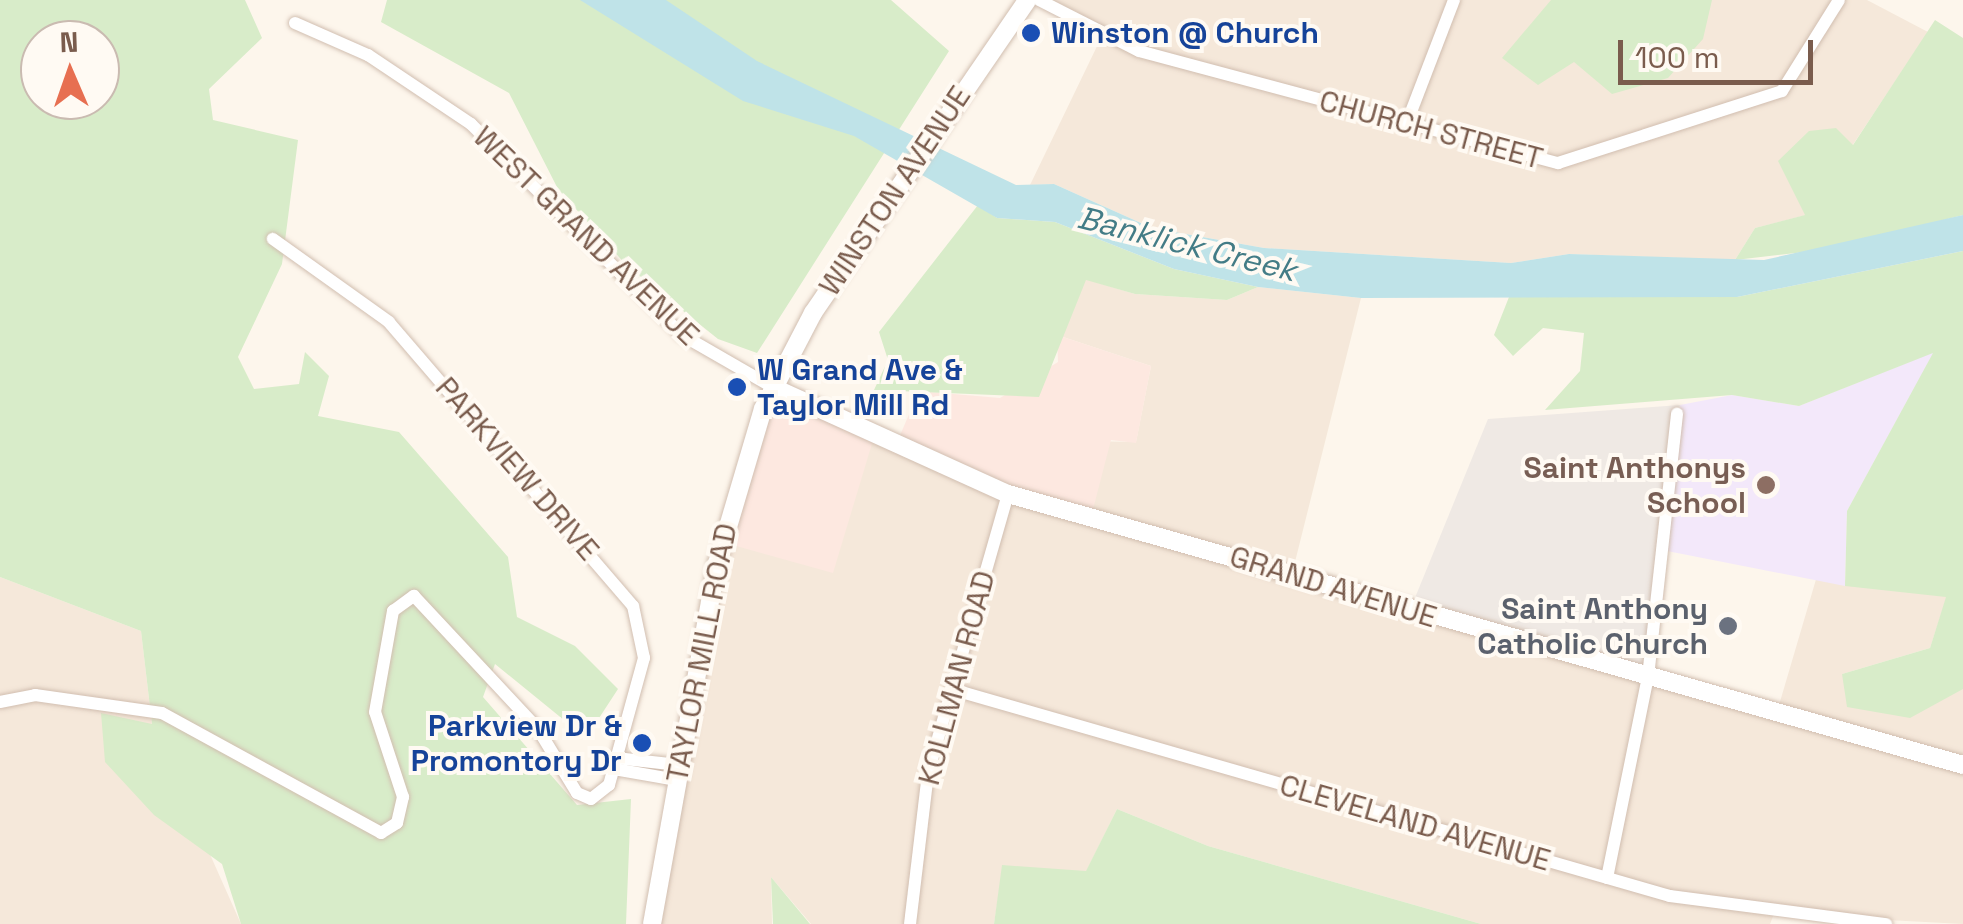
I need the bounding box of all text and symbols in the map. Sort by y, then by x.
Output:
place label: Winston @ Church [1051,15,1319,51]
north arrow [20,20,120,120]
scale bar [1623,20,1818,82]
marker: Winston @ Church [1020,22,1042,44]
text: N [59,24,79,60]
text: 100 m [1635,38,1720,77]
street label: WINSTON AVENUE [812,79,978,303]
street label: CHURCH STREET [1315,83,1547,177]
street label: WEST GRAND AVENUE [465,119,707,353]
water label: Banklick Creek [1074,198,1300,290]
place label: W Grand Ave & Taylor Mill Rd [757,352,963,422]
street label: PARKVIEW DRIVE [428,370,606,568]
marker: W Grand Ave & Taylor Mill Rd [726,376,748,398]
place label: Saint Anthonys School [1523,450,1746,520]
marker: Saint Anthonys School [1755,474,1777,496]
street label: TAYLOR MILL ROAD [659,520,745,786]
street label: GRAND AVENUE [1225,538,1441,636]
street label: KOLLMAN ROAD [911,567,1003,789]
place label: Saint Anthony Catholic Church [1477,591,1708,662]
marker: Saint Anthony Catholic Church [1717,615,1739,637]
place label: Parkview Dr & Promontory Dr [411,708,622,778]
marker: Parkview Dr & Promontory Dr [631,732,653,754]
street label: CLEVELAND AVENUE [1275,767,1555,879]

